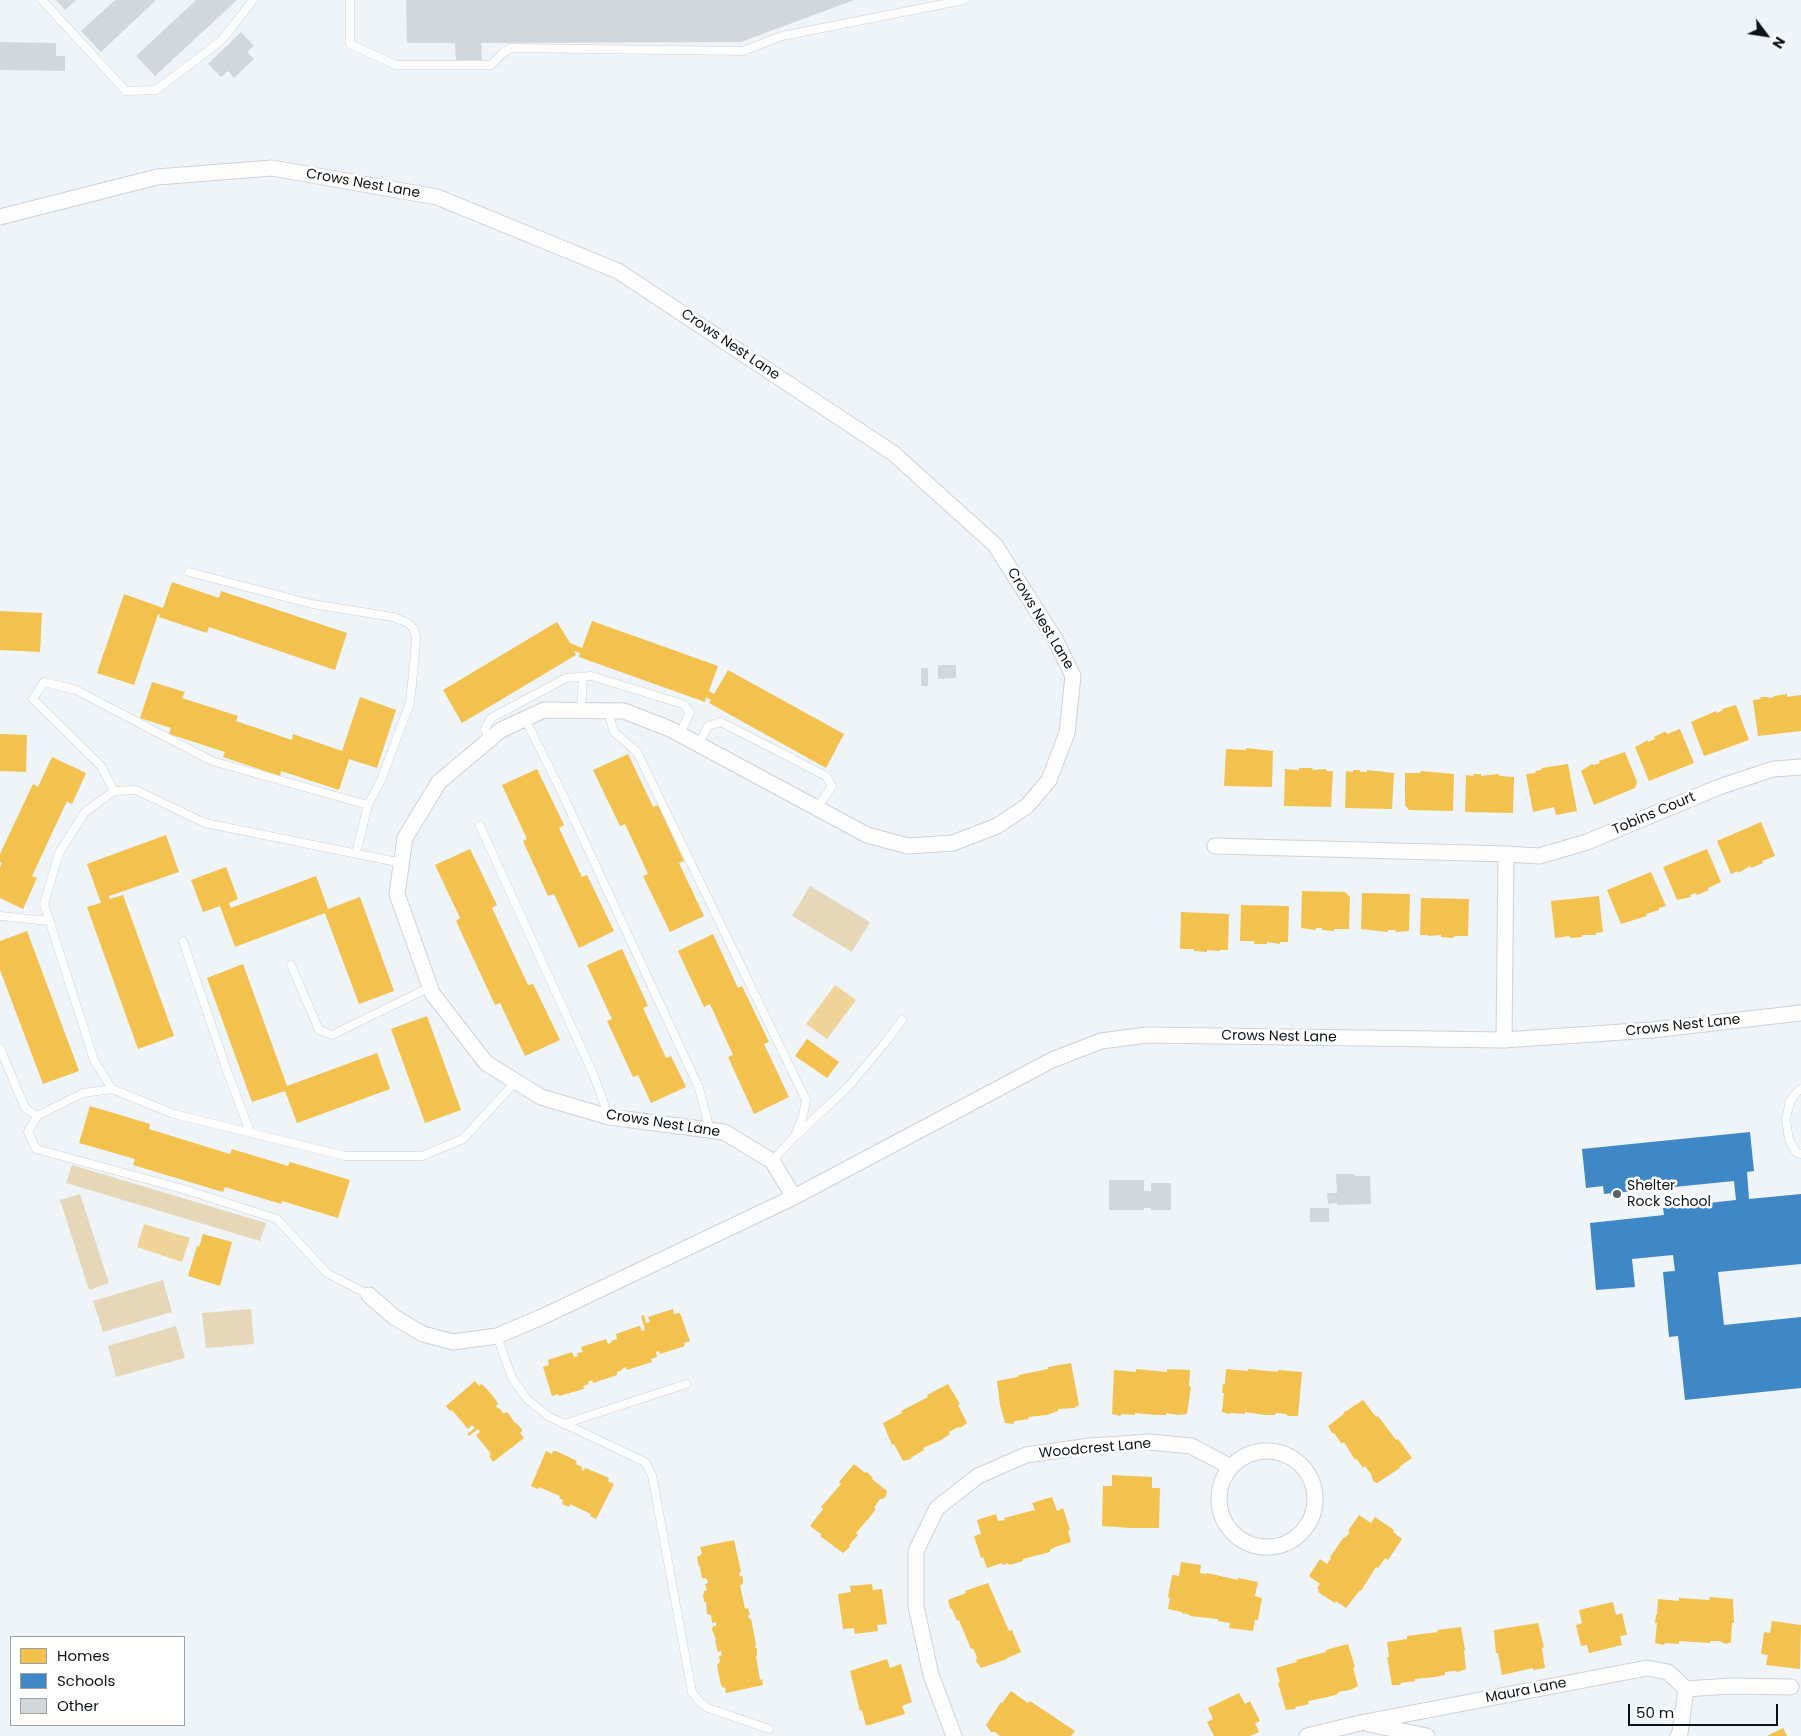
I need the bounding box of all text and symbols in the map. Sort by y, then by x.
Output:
north arrow [1741,10,1791,60]
text: N [1768,33,1790,52]
street label: Crows Nest Lane [305,166,421,202]
street label: Crows Nest Lane [677,306,783,384]
street label: Crows Nest Lane [1003,565,1077,673]
street label: Tobins Court [1610,789,1698,839]
street label: Crows Nest Lane [1625,1012,1741,1040]
street label: Crows Nest Lane [1221,1028,1337,1046]
street label: Crows Nest Lane [605,1107,721,1141]
place label: Shelter Rock School [1627,1178,1711,1210]
marker: Shelter Rock School [1611,1188,1623,1200]
street label: Woodcrest Lane [1038,1436,1152,1462]
legend [10,1636,185,1726]
text: Homes [57,1645,110,1666]
text: Schools [57,1670,115,1691]
street label: Maura Lane [1484,1675,1568,1707]
scale bar [1631,1694,1781,1726]
text: Other [57,1695,99,1716]
text: 50 m [1636,1702,1674,1723]

